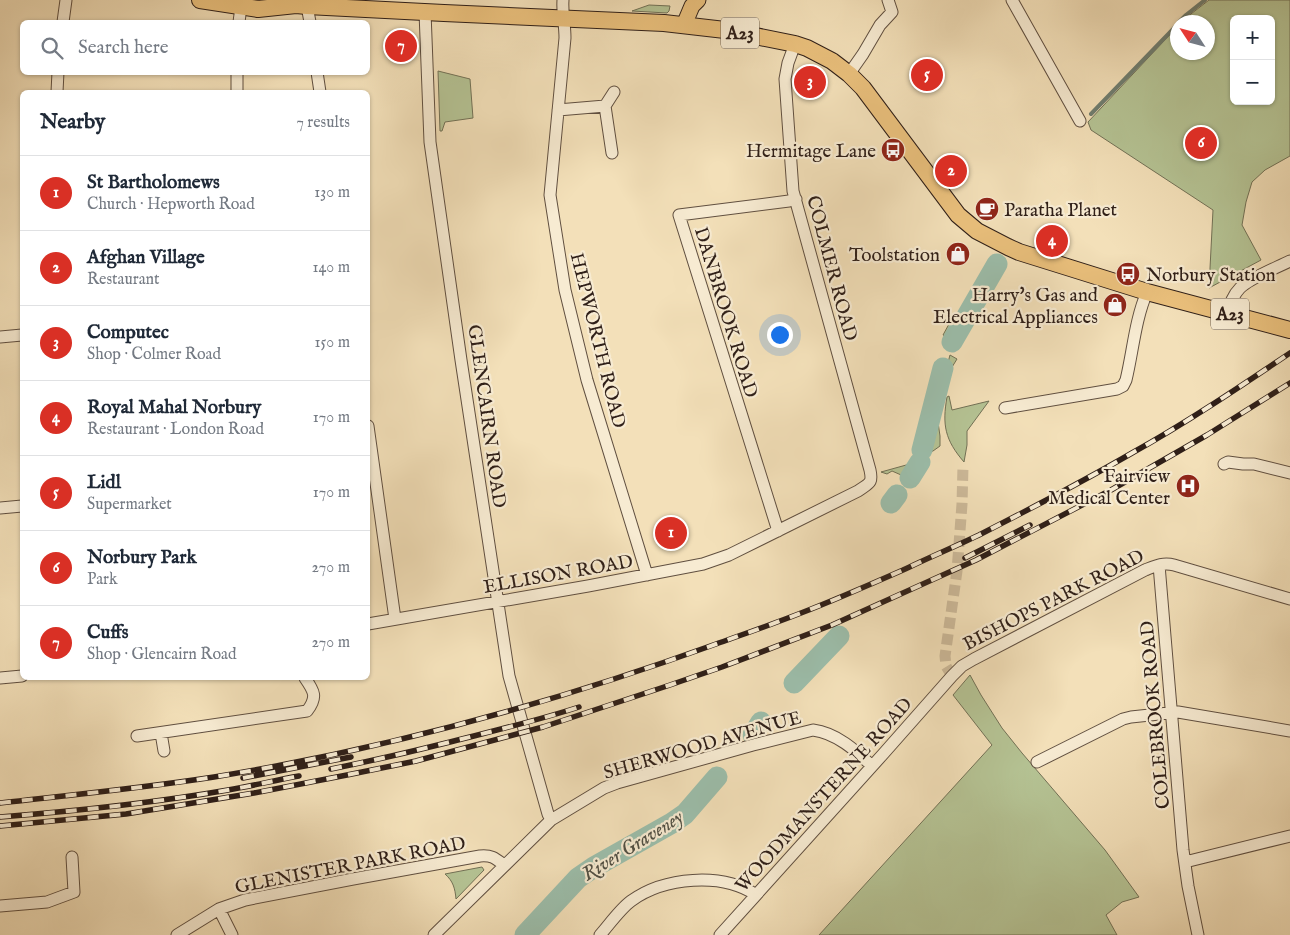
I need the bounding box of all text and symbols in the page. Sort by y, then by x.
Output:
north arrow [1170,15,1215,60]
map controls [1230,15,1275,105]
button: + [1230,15,1275,60]
road number: A23 [721,17,759,48]
search box [20,20,370,75]
pin: 7 [385,27,417,65]
icon: search [38,34,66,62]
text: Search here [78,36,169,60]
pin: 5 [911,56,943,94]
button: − [1230,60,1275,105]
pin: 3 [794,63,826,101]
text: Nearby [40,109,105,136]
text: 7 results [296,113,350,133]
pin: 6 [1185,124,1217,162]
bus stop icon: Hermitage Lane [880,137,906,163]
place label: Hermitage Lane [746,140,876,164]
pin: 2 [935,152,967,190]
text: St Bartholomews [87,171,220,195]
text: 1 [53,183,59,203]
text: 130 m [314,183,350,203]
street label: COLMER ROAD [800,193,862,344]
text: Church · Hepworth Road [87,195,255,215]
cafe icon: Paratha Planet [974,196,1000,222]
place label: Paratha Planet [1004,199,1117,223]
pin: 4 [1036,222,1068,260]
street label: DANBROOK ROAD [688,224,762,401]
shop icon: Toolstation [945,241,971,267]
place label: Toolstation [849,244,940,268]
text: Afghan Village [87,246,205,270]
street label: HEPWORTH ROAD [564,250,630,431]
text: 2 [52,258,60,278]
text: 140 m [312,258,350,278]
bus stop icon: Norbury Station [1115,261,1141,287]
place label: Norbury Station [1146,264,1276,288]
text: Restaurant [87,270,160,290]
place label: Harry's Gas and Electrical Appliances [933,284,1099,330]
shop icon: Harry's Gas and Electrical Appliances [1102,292,1128,318]
road number: A23 [1211,298,1249,329]
text: Computec [87,321,169,345]
your location [767,322,793,348]
street label: GLENCAIRN ROAD [461,323,511,510]
text: 3 [53,333,59,353]
text: 150 m [315,333,350,353]
text: Shop · Colmer Road [87,345,221,365]
text: Royal Mahal Norbury [87,396,261,420]
text: 4 [52,408,60,428]
text: 170 m [313,408,350,428]
text: Restaurant · London Road [87,420,264,440]
place label: Fairview Medical Center [1048,465,1171,511]
text: Lidl [87,471,121,495]
hospital icon: Fairview Medical Center [1175,473,1201,499]
text: 5 [53,483,59,503]
text: 170 m [313,483,350,503]
text: Supermarket [87,495,172,515]
pin: 1 [655,514,687,552]
street label: BISHOPS PARK ROAD [959,545,1148,657]
text: Norbury Park [87,546,197,570]
street label: ELLISON ROAD [482,550,635,600]
text: 6 [53,558,59,578]
text: 270 m [311,558,350,578]
text: Park [87,570,117,590]
street label: COLEBROOK ROAD [1136,620,1176,810]
text: Cuffs [87,621,128,645]
text: 7 [52,633,60,653]
text: 270 m [311,633,350,653]
text: Shop · Glencairn Road [87,645,236,665]
street label: WOODMANSTERNE ROAD [731,693,918,898]
street label: SHERWOOD AVENUE [601,706,804,786]
water label: River Graveney [578,805,688,887]
street label: GLENISTER PARK ROAD [233,832,468,900]

